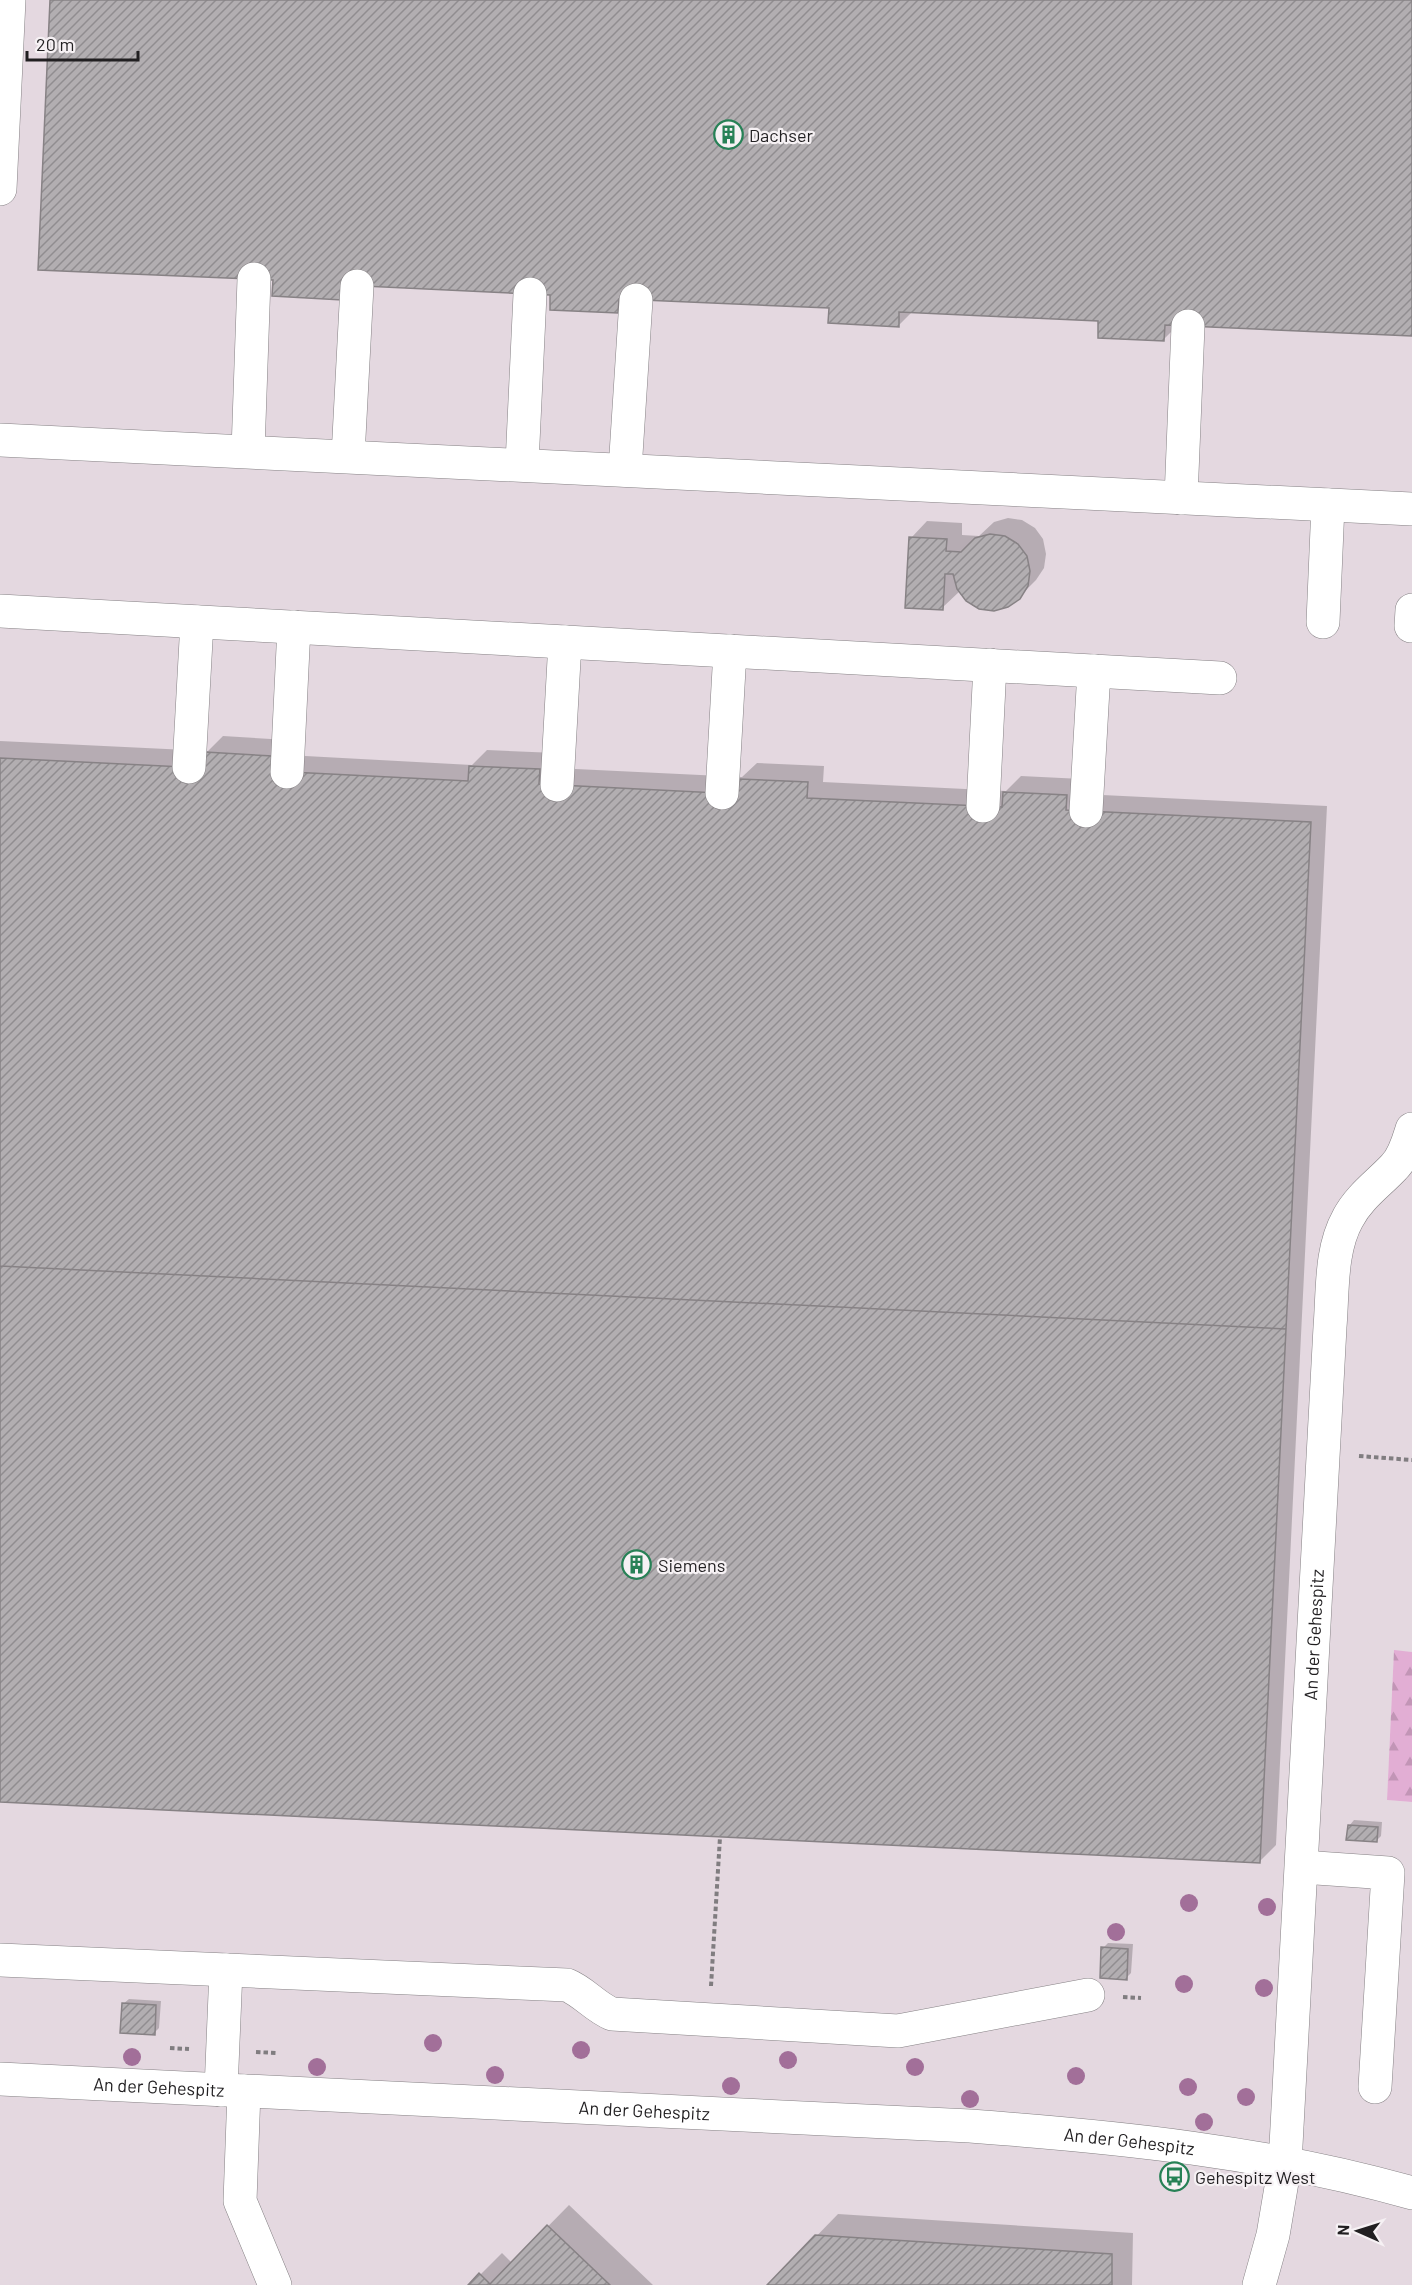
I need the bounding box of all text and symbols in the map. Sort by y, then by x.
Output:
scale bar [27,24,138,62]
text: 20 m [36,33,74,55]
building icon: Dachser [712,119,744,151]
place label: Dachser [749,124,814,146]
building icon: Siemens [621,1549,653,1581]
place label: Siemens [658,1554,725,1576]
street label: An der Gehespitz [1299,1569,1328,1701]
street label: An der Gehespitz [93,2073,225,2101]
street label: An der Gehespitz [578,2096,710,2124]
street label: An der Gehespitz [1063,2123,1196,2159]
bus stop icon: Gehespitz West [1158,2161,1190,2193]
place label: Gehespitz West [1195,2166,1316,2188]
north arrow [1328,2201,1388,2261]
text: N [1333,2224,1352,2236]

